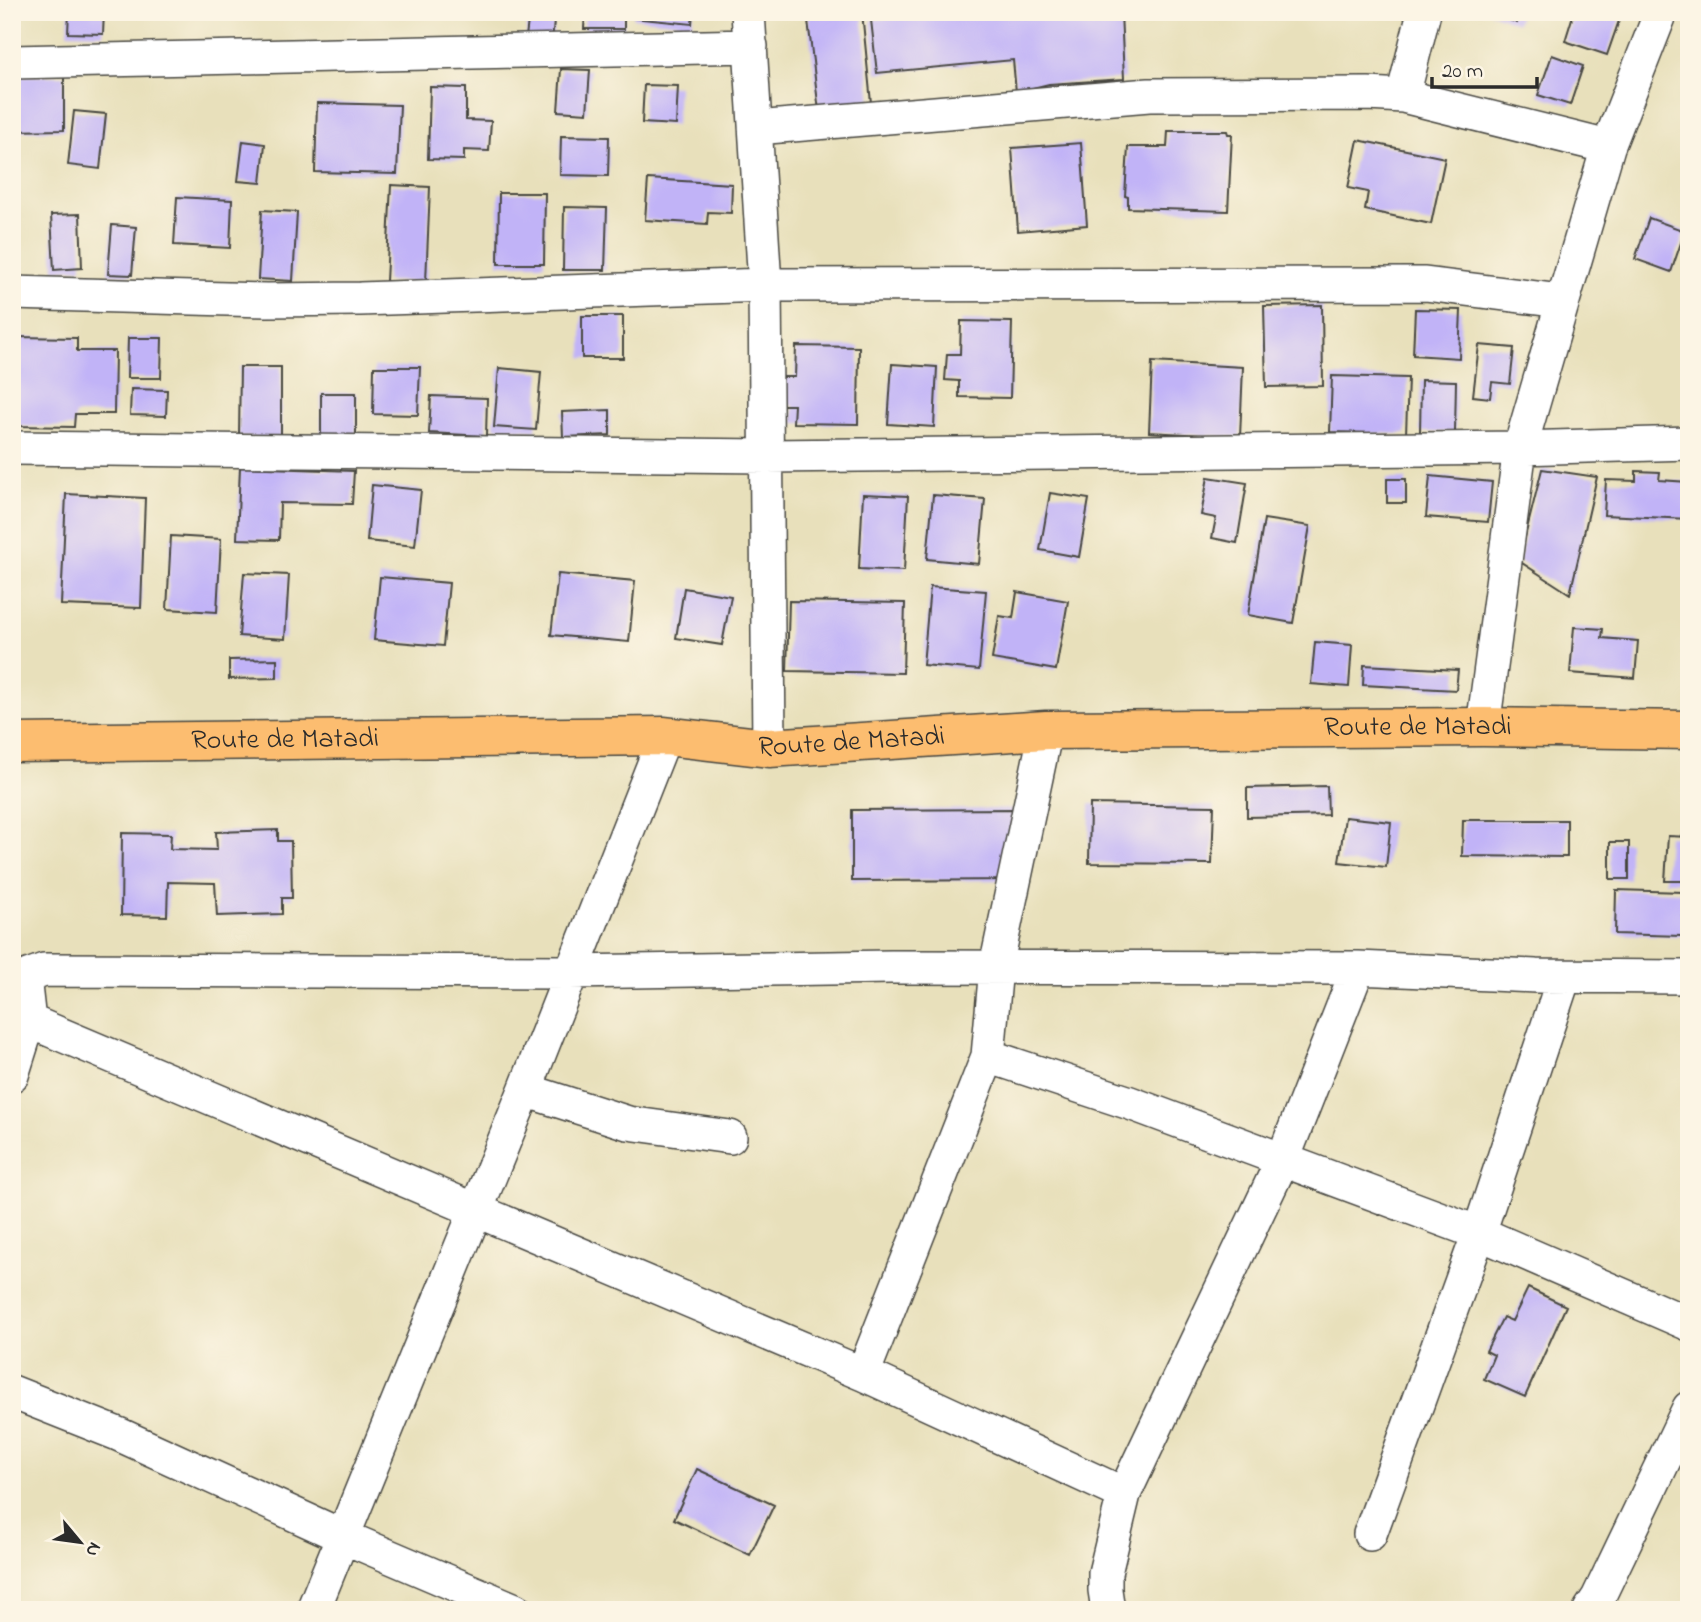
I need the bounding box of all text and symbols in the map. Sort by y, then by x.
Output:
scale bar [1432,46,1536,90]
text: 20 m [1442,57,1483,87]
street label: Route de Matadi [1324,706,1512,749]
street label: Route de Matadi [755,716,946,769]
street label: Route de Matadi [191,719,379,762]
north arrow [46,1506,116,1576]
text: N [78,1537,108,1561]

